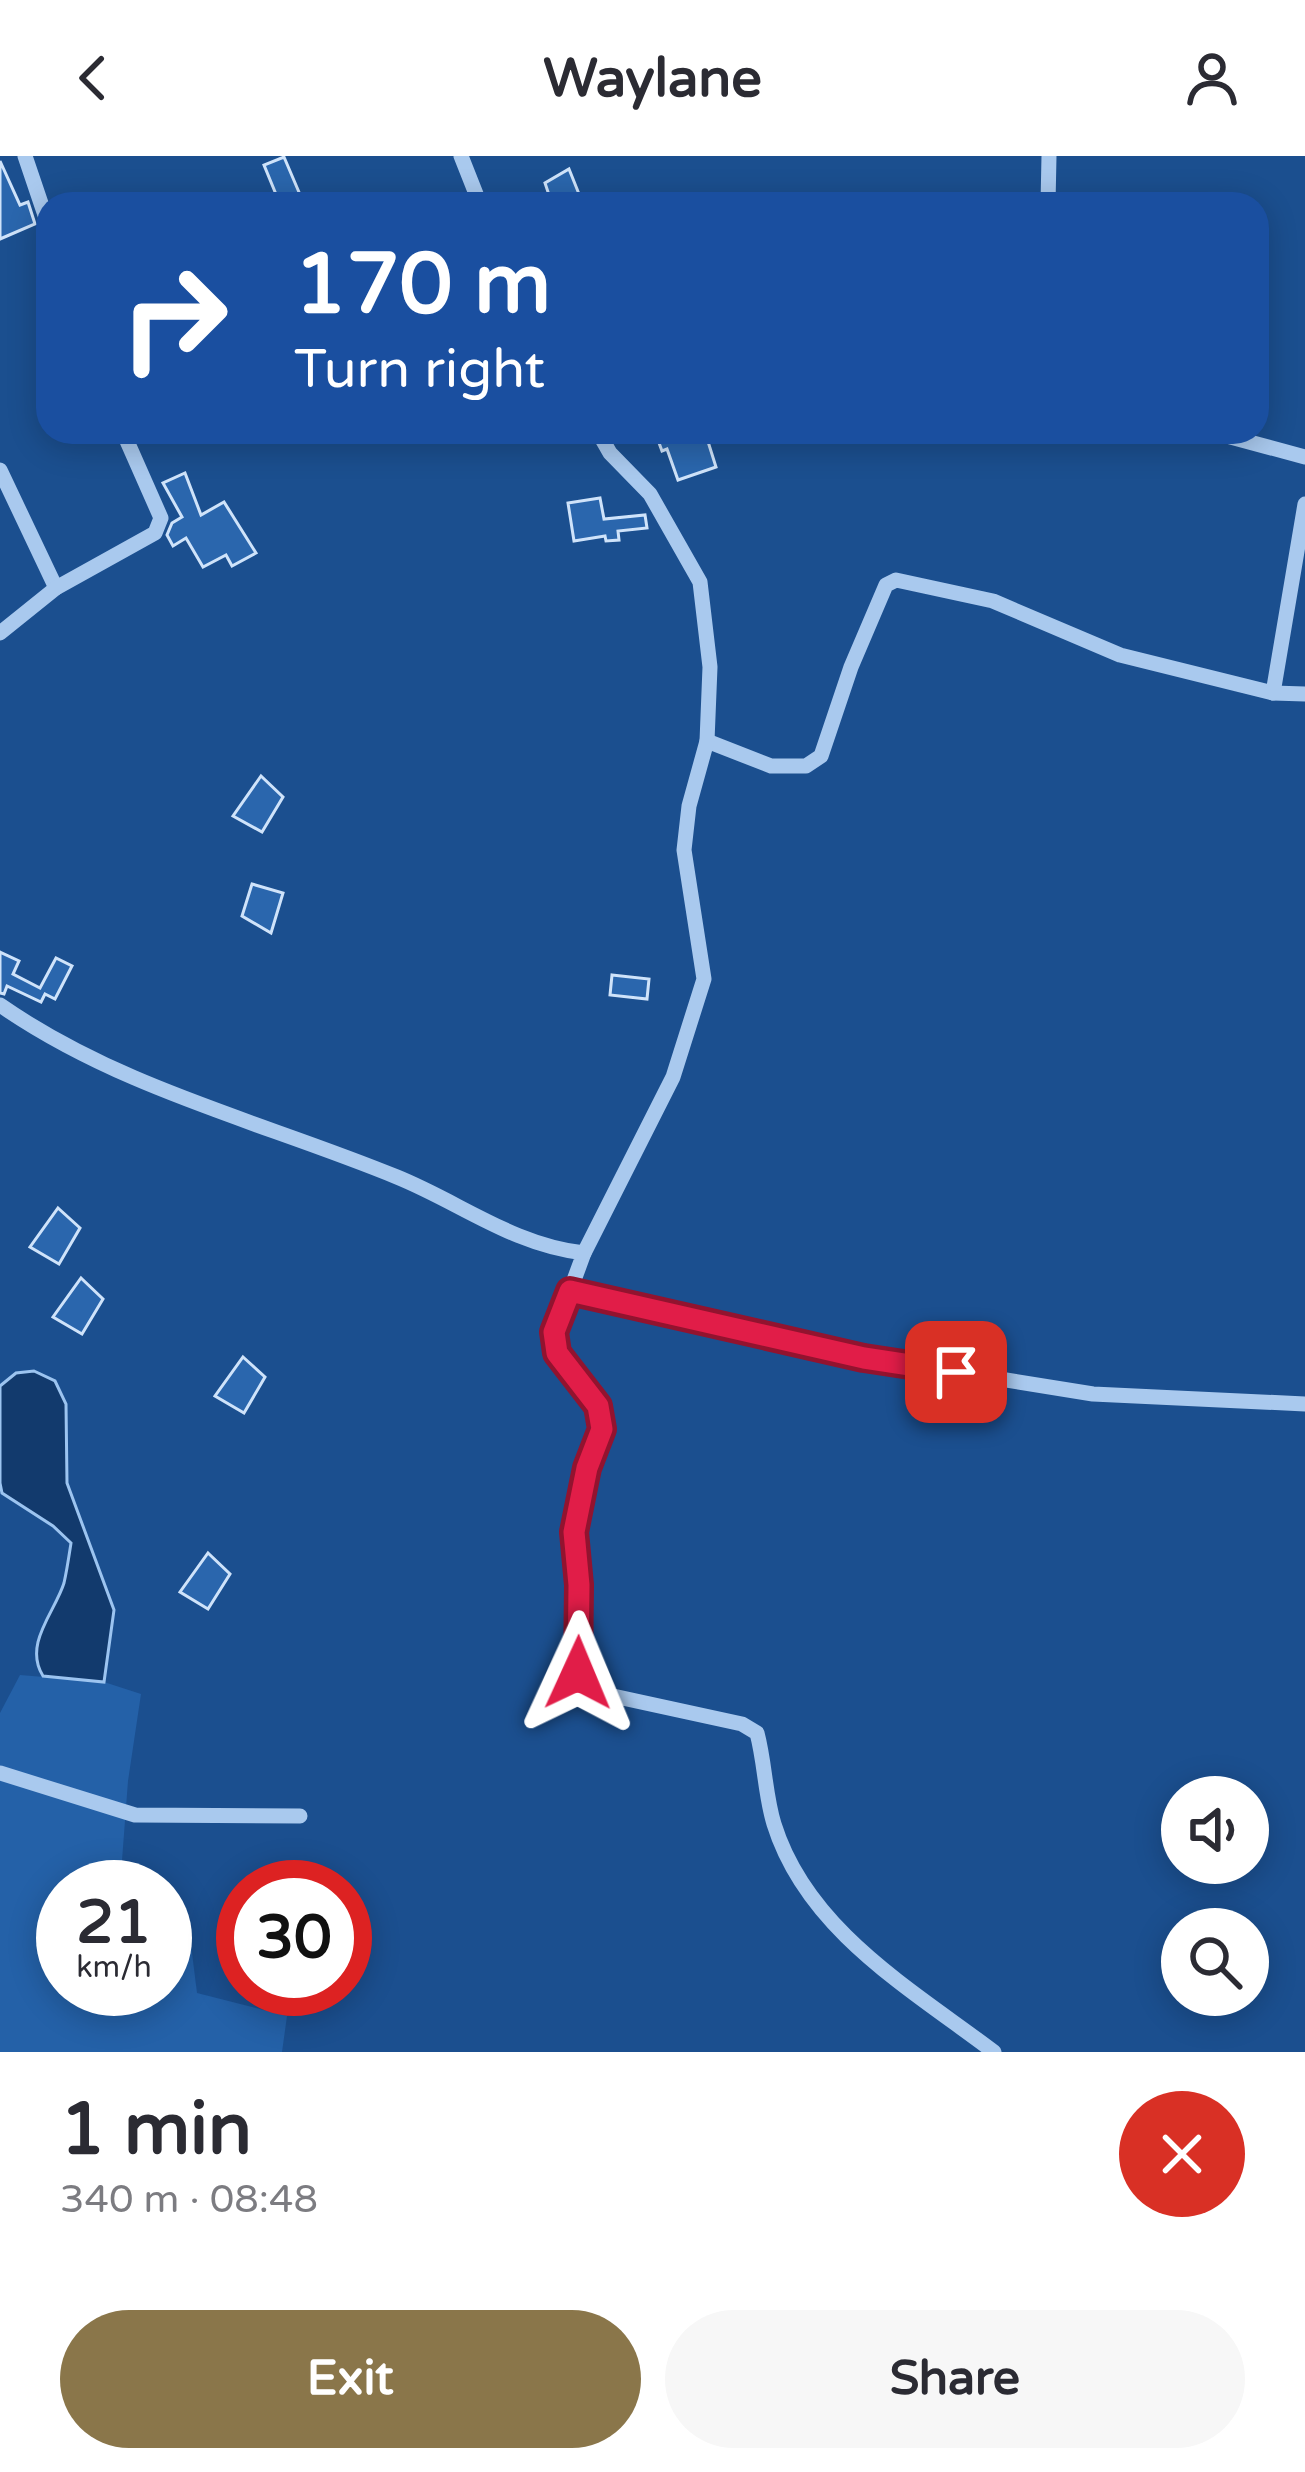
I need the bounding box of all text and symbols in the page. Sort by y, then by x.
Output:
icon: back [60,45,126,111]
icon: person [1179,45,1245,111]
text: Waylane [543,46,762,111]
text: 170 m [294,235,551,336]
icon: right [96,240,252,396]
text: Turn right [294,337,545,402]
pin [905,1321,1007,1423]
icon: arrive [923,1339,989,1405]
position arrow [515,1610,641,1736]
map controls [1161,1776,1269,2016]
button: sound [1161,1776,1269,1884]
speed limit sign: 30 [216,1860,372,2016]
text: 21 [76,1887,152,1959]
button: search [1161,1908,1269,2016]
text: km/h [76,1949,152,1986]
text: 1 min [60,2087,252,2174]
button: close [1119,2091,1245,2217]
text: 340 m · 08:48 [60,2176,318,2223]
button: Exit [60,2310,641,2448]
button: Share [665,2310,1245,2448]

